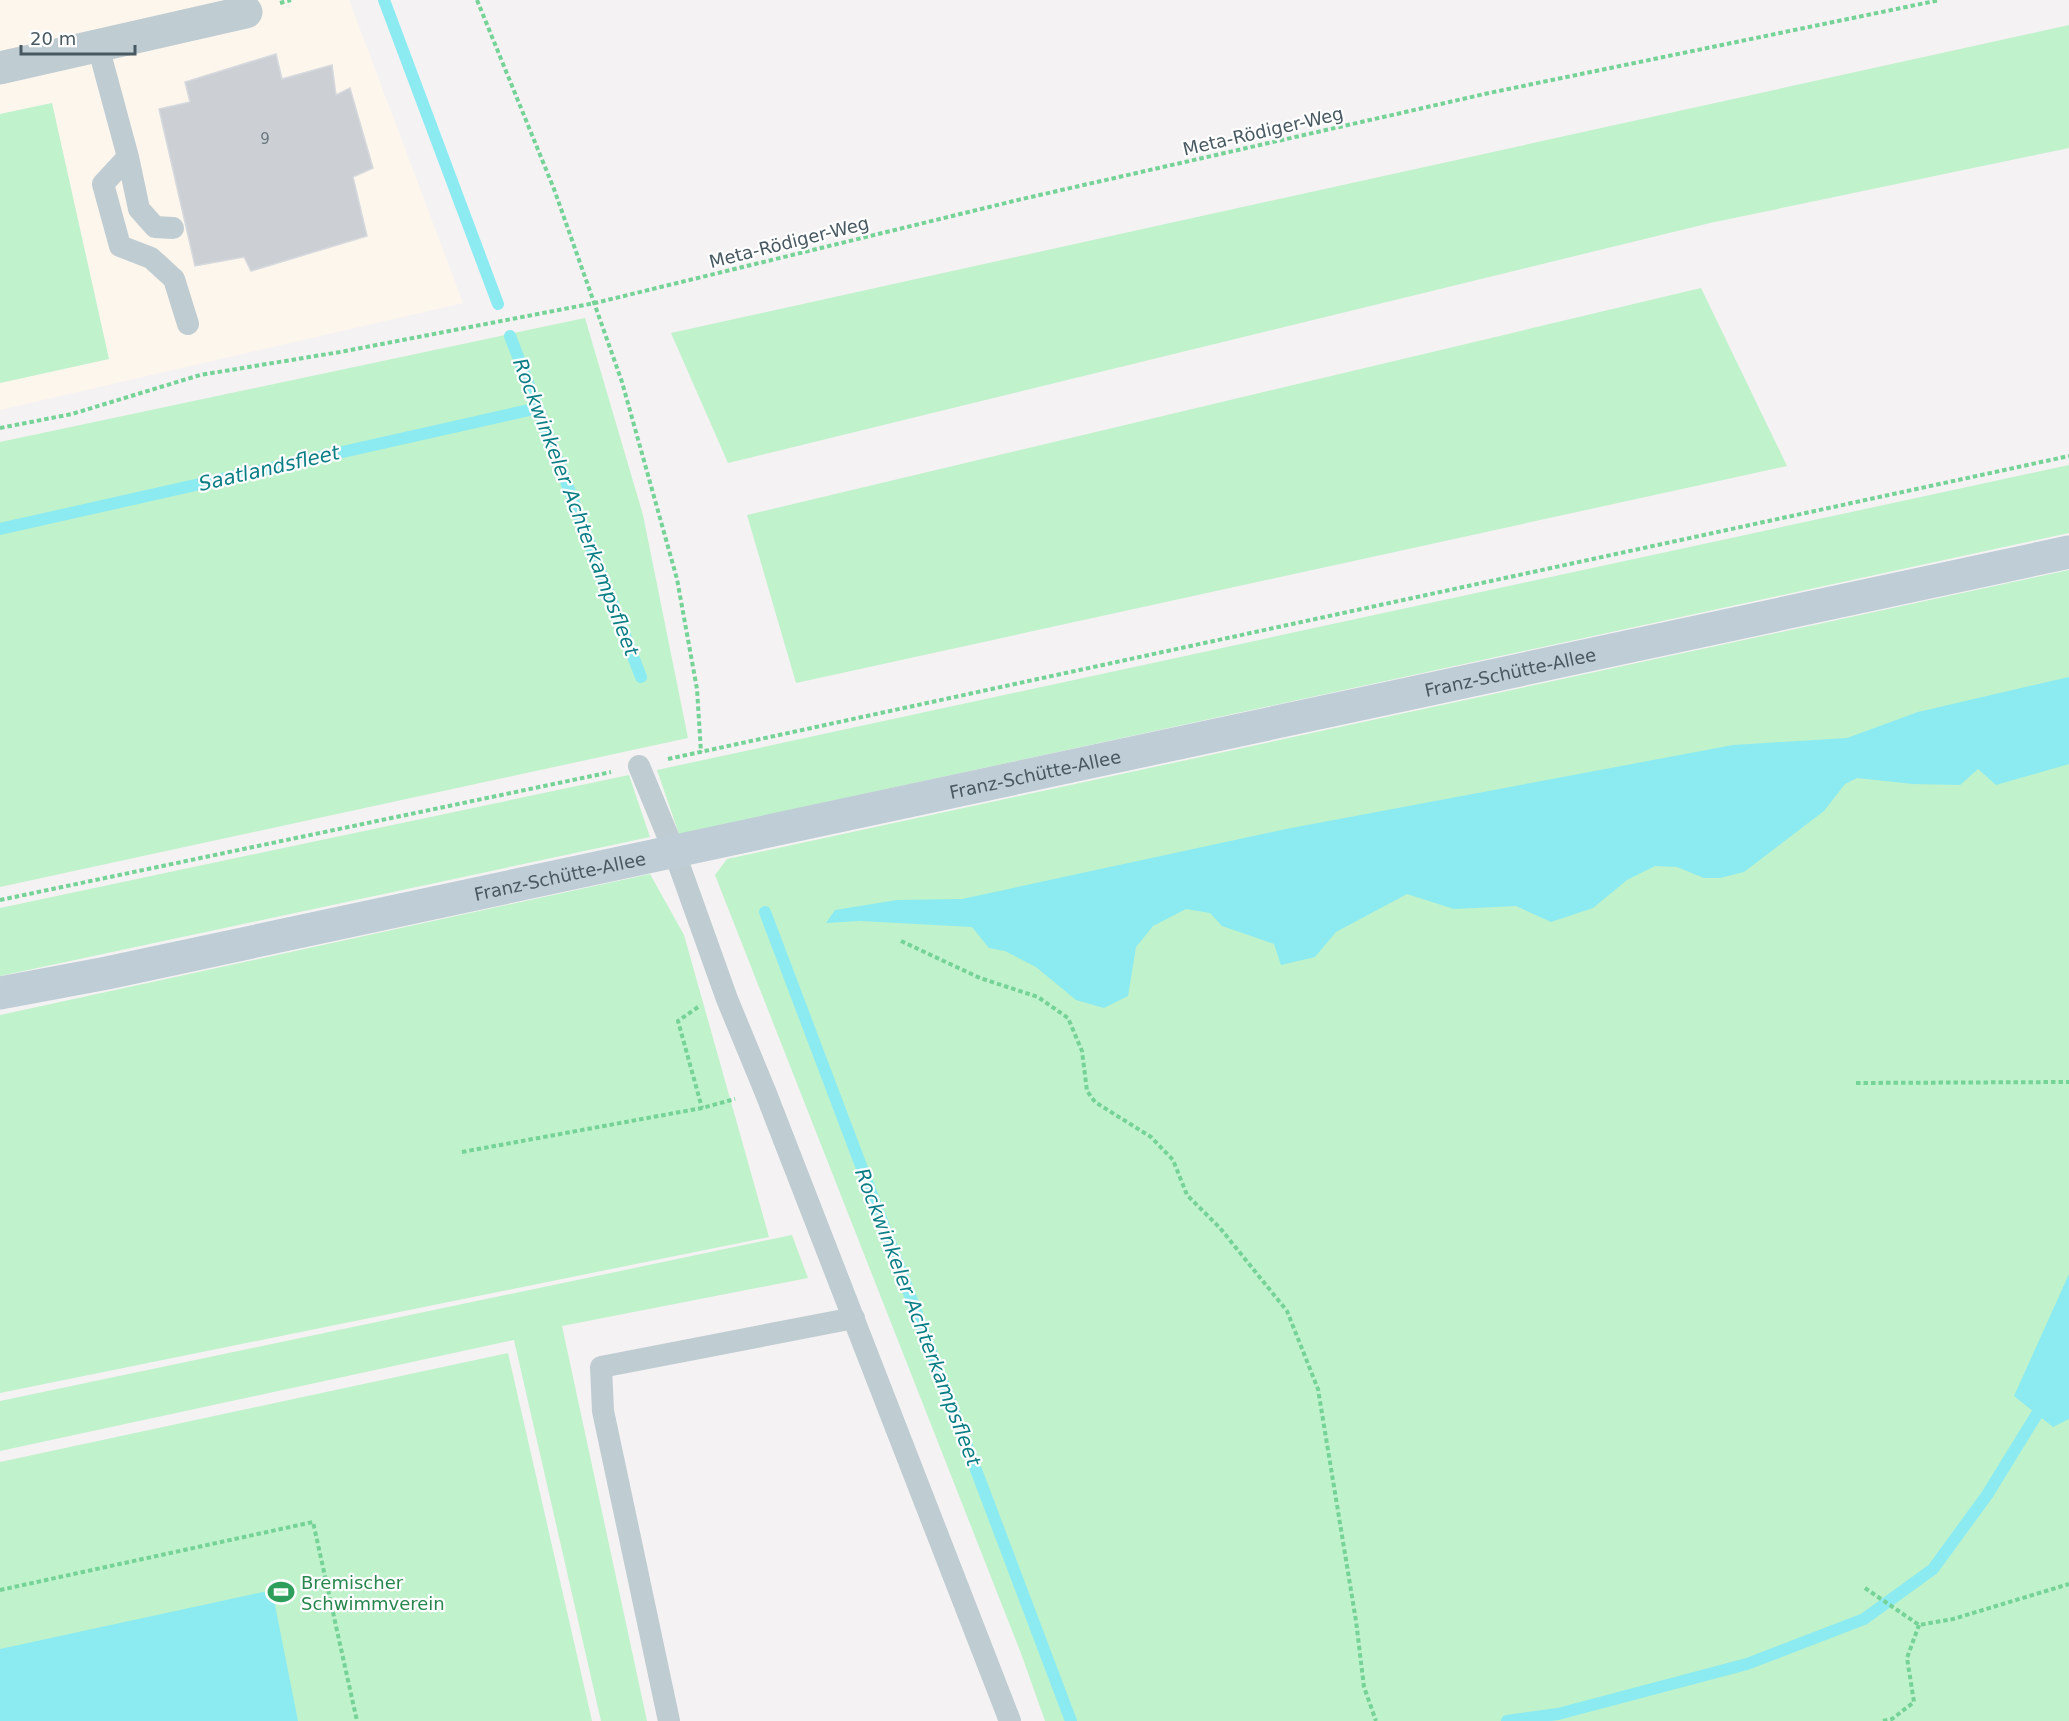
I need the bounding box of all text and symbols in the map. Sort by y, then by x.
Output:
scale bar [21,18,135,56]
text: 20 m [30,28,76,49]
street label: Meta-Rödiger-Weg [1181,102,1345,160]
house number: 9 [260,130,270,148]
street label: Meta-Rödiger-Weg [707,212,871,272]
water label: Rockwinkeler Achterkampsfleet [508,355,644,660]
water label: Saatlandsfleet [196,440,343,496]
street label: Franz-Schütte-Allee [1423,643,1598,701]
street label: Franz-Schütte-Allee [947,745,1123,802]
street label: Franz-Schütte-Allee [472,847,648,904]
water label: Rockwinkeler Achterkampsfleet [850,1165,986,1470]
place label: Bremischer Schwimmverein [301,1572,445,1614]
sports icon: Bremischer Schwimmverein [266,1577,296,1607]

